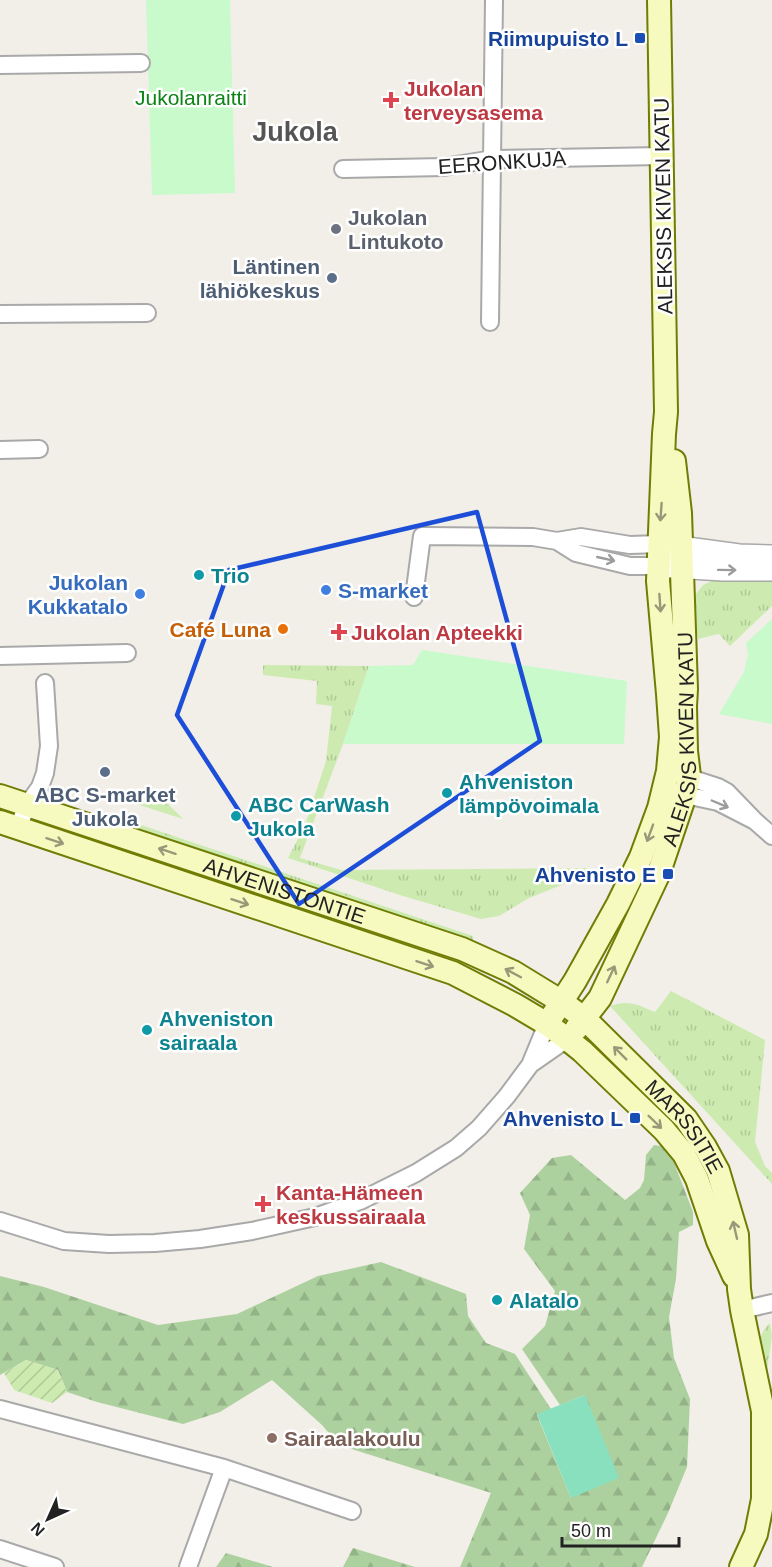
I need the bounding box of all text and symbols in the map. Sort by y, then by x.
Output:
place label: Riimupuisto L [488,27,628,50]
marker: Riimupuisto L [633,31,647,45]
place label: Jukolan terveysasema [404,77,543,124]
park label: Jukolanraitti [135,86,247,109]
marker: Jukolan terveysasema [382,91,400,109]
street label: ALEKSIS KIVEN KATU [650,97,676,315]
district label: Jukola [252,117,339,147]
street label: EERONKUJA [437,146,567,178]
place label: Jukolan Lintukoto [348,206,444,253]
marker: Jukolan Lintukoto [329,222,343,236]
place label: Läntinen lähiökeskus [200,255,320,302]
marker: Läntinen lähiökeskus [325,271,339,285]
one-way arrow [656,502,667,522]
one-way arrow [596,554,615,566]
place label: Trio [211,564,250,587]
one-way arrow [716,564,736,575]
marker: Trio [192,568,206,582]
place label: Jukolan Kukkatalo [28,571,128,618]
place label: S-market [338,579,428,602]
marker: S-market [319,583,333,597]
marker: Jukolan Kukkatalo [133,587,147,601]
one-way arrow [654,592,665,612]
place label: Café Luna [169,618,271,641]
place label: Jukolan Apteekki [351,621,523,644]
marker: Café Luna [276,622,290,636]
marker: Jukolan Apteekki [332,625,346,639]
street label: ALEKSIS KIVEN KATU [657,631,700,849]
marker: ABC S-market Jukola [98,765,112,779]
place label: Ahveniston lämpövoimala [459,770,599,817]
place label: ABC S-market Jukola [34,783,176,830]
marker: Ahveniston lämpövoimala [440,786,454,800]
place label: ABC CarWash Jukola [248,793,390,840]
one-way arrow [710,799,729,810]
marker: ABC CarWash Jukola [229,809,243,823]
one-way arrow [643,824,654,842]
one-way arrow [45,836,64,847]
one-way arrow [158,844,177,855]
street label: AHVENISTONTIE [201,853,369,928]
place label: Ahvenisto E [535,863,656,886]
marker: Ahvenisto E [661,867,675,881]
one-way arrow [230,898,249,909]
one-way arrow [415,960,434,971]
one-way arrow [606,965,618,983]
one-way arrow [505,967,522,979]
place label: Ahveniston sairaala [159,1007,273,1054]
marker: Ahveniston sairaala [140,1023,154,1037]
one-way arrow [613,1046,627,1061]
street label: MARSSITIE [641,1075,728,1177]
place label: Ahvenisto L [503,1107,623,1130]
marker: Ahvenisto L [628,1111,642,1125]
one-way arrow [648,1114,663,1129]
place label: Kanta-Hämeen keskussairaala [276,1181,426,1228]
marker: Kanta-Hämeen keskussairaala [254,1195,272,1213]
one-way arrow [728,1221,740,1240]
place label: Alatalo [509,1289,579,1312]
marker: Alatalo [490,1293,504,1307]
place label: Sairaalakoulu [284,1427,421,1450]
marker: Sairaalakoulu [265,1431,279,1445]
north arrow [18,1489,78,1549]
scale bar [562,1510,679,1548]
text: N [28,1519,48,1539]
text: 50 m [571,1521,611,1541]

